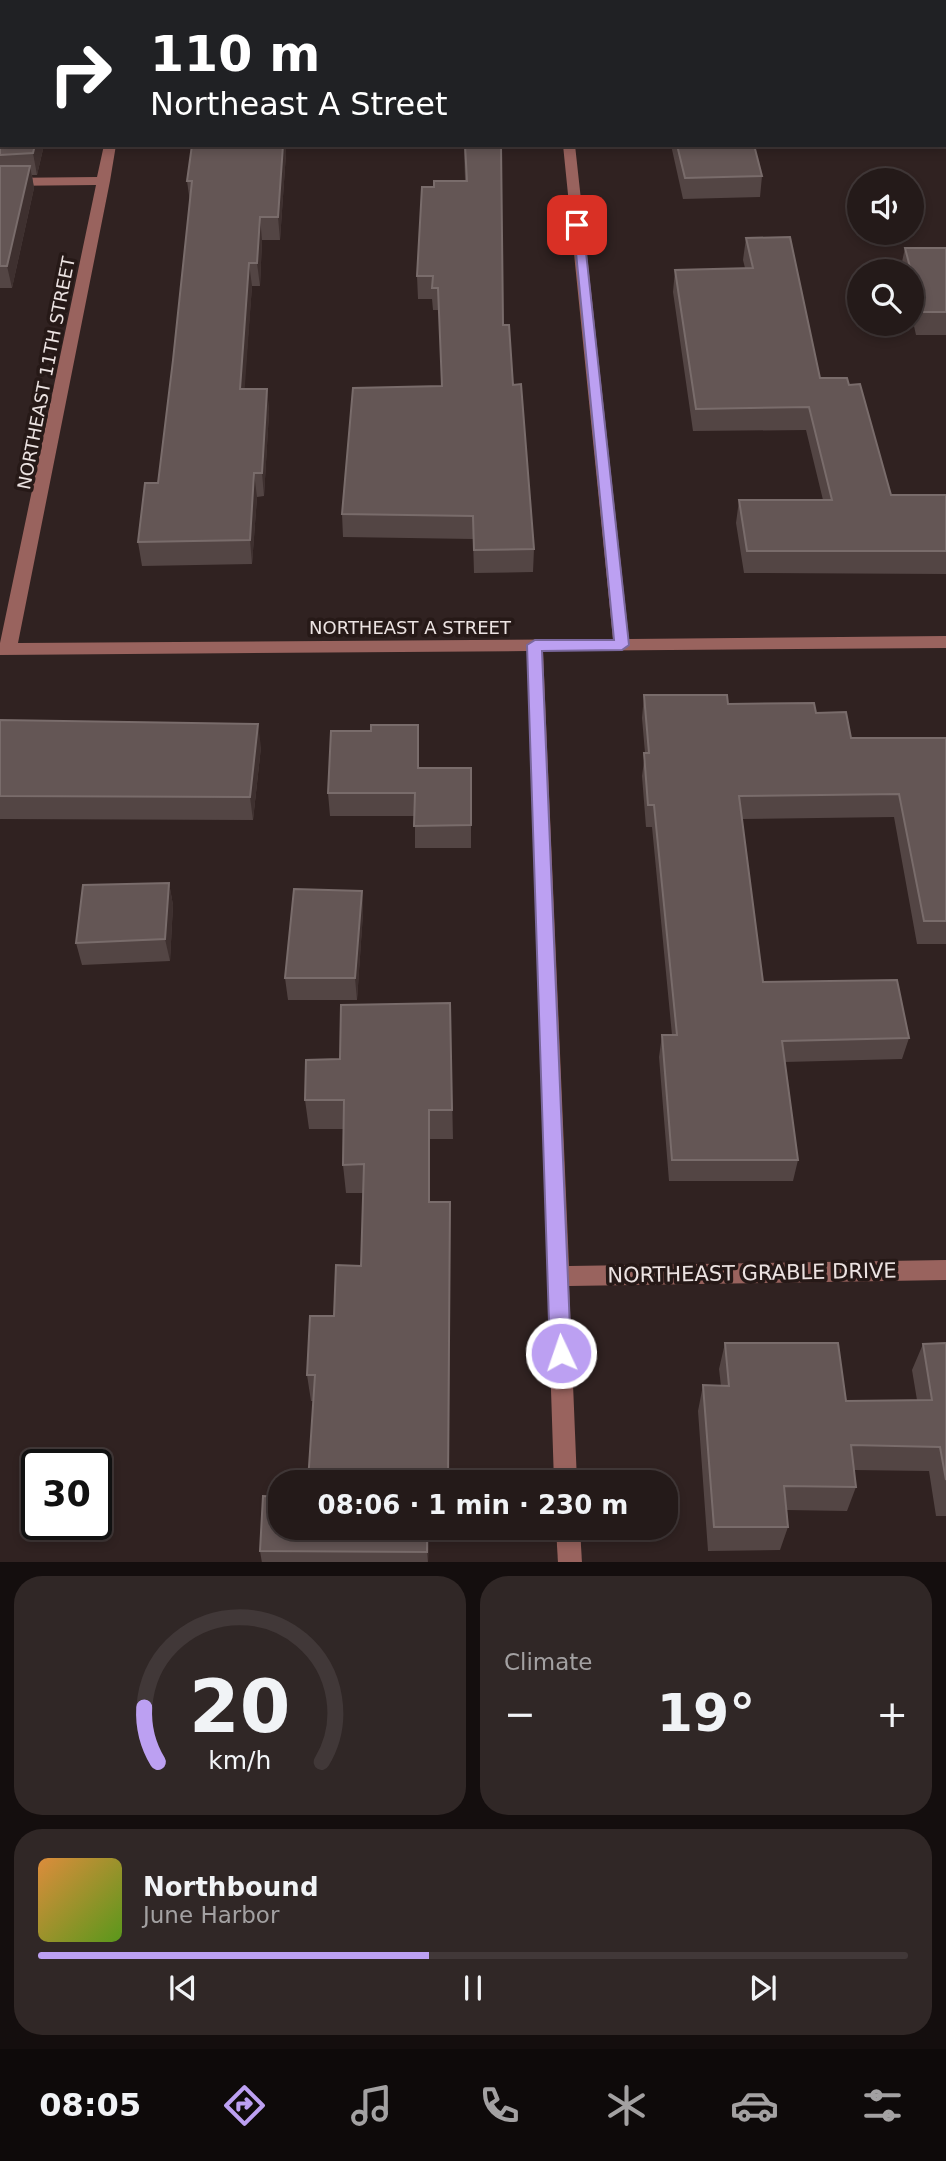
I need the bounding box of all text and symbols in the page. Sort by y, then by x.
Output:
text: 110 m [150,26,320,83]
icon: right [35,28,126,119]
text: Northeast A Street [150,85,447,123]
map controls [847,168,924,336]
button: sound [847,168,924,245]
pin [547,195,607,255]
icon: arrive [558,206,596,244]
street label: NORTHEAST 11TH STREET [13,254,79,491]
button: search [847,259,924,336]
street label: NORTHEAST A STREET [309,617,512,638]
street label: NORTHEAST GRABLE DRIVE [607,1258,897,1288]
position arrow [524,1316,598,1390]
speed limit sign: 30 [21,1449,112,1540]
text: 08:06 · 1 min · 230 m [318,1490,628,1520]
text: Climate [504,1649,593,1675]
text: 20 [189,1664,291,1749]
text: 19° [657,1683,755,1743]
text: − [504,1692,536,1736]
text: + [876,1692,908,1736]
text: km/h [208,1745,272,1774]
text: Northbound [143,1872,319,1902]
text: June Harbor [143,1902,279,1928]
icon: previous [164,1969,202,2007]
icon: pause [454,1969,492,2007]
icon: next [744,1969,782,2007]
icon: directions [220,2081,269,2130]
icon: music [347,2081,396,2130]
icon: phone [475,2081,524,2130]
icon: climate [602,2081,651,2130]
icon: car [730,2081,779,2130]
icon: filters [858,2081,907,2130]
text: 08:05 [39,2086,141,2124]

